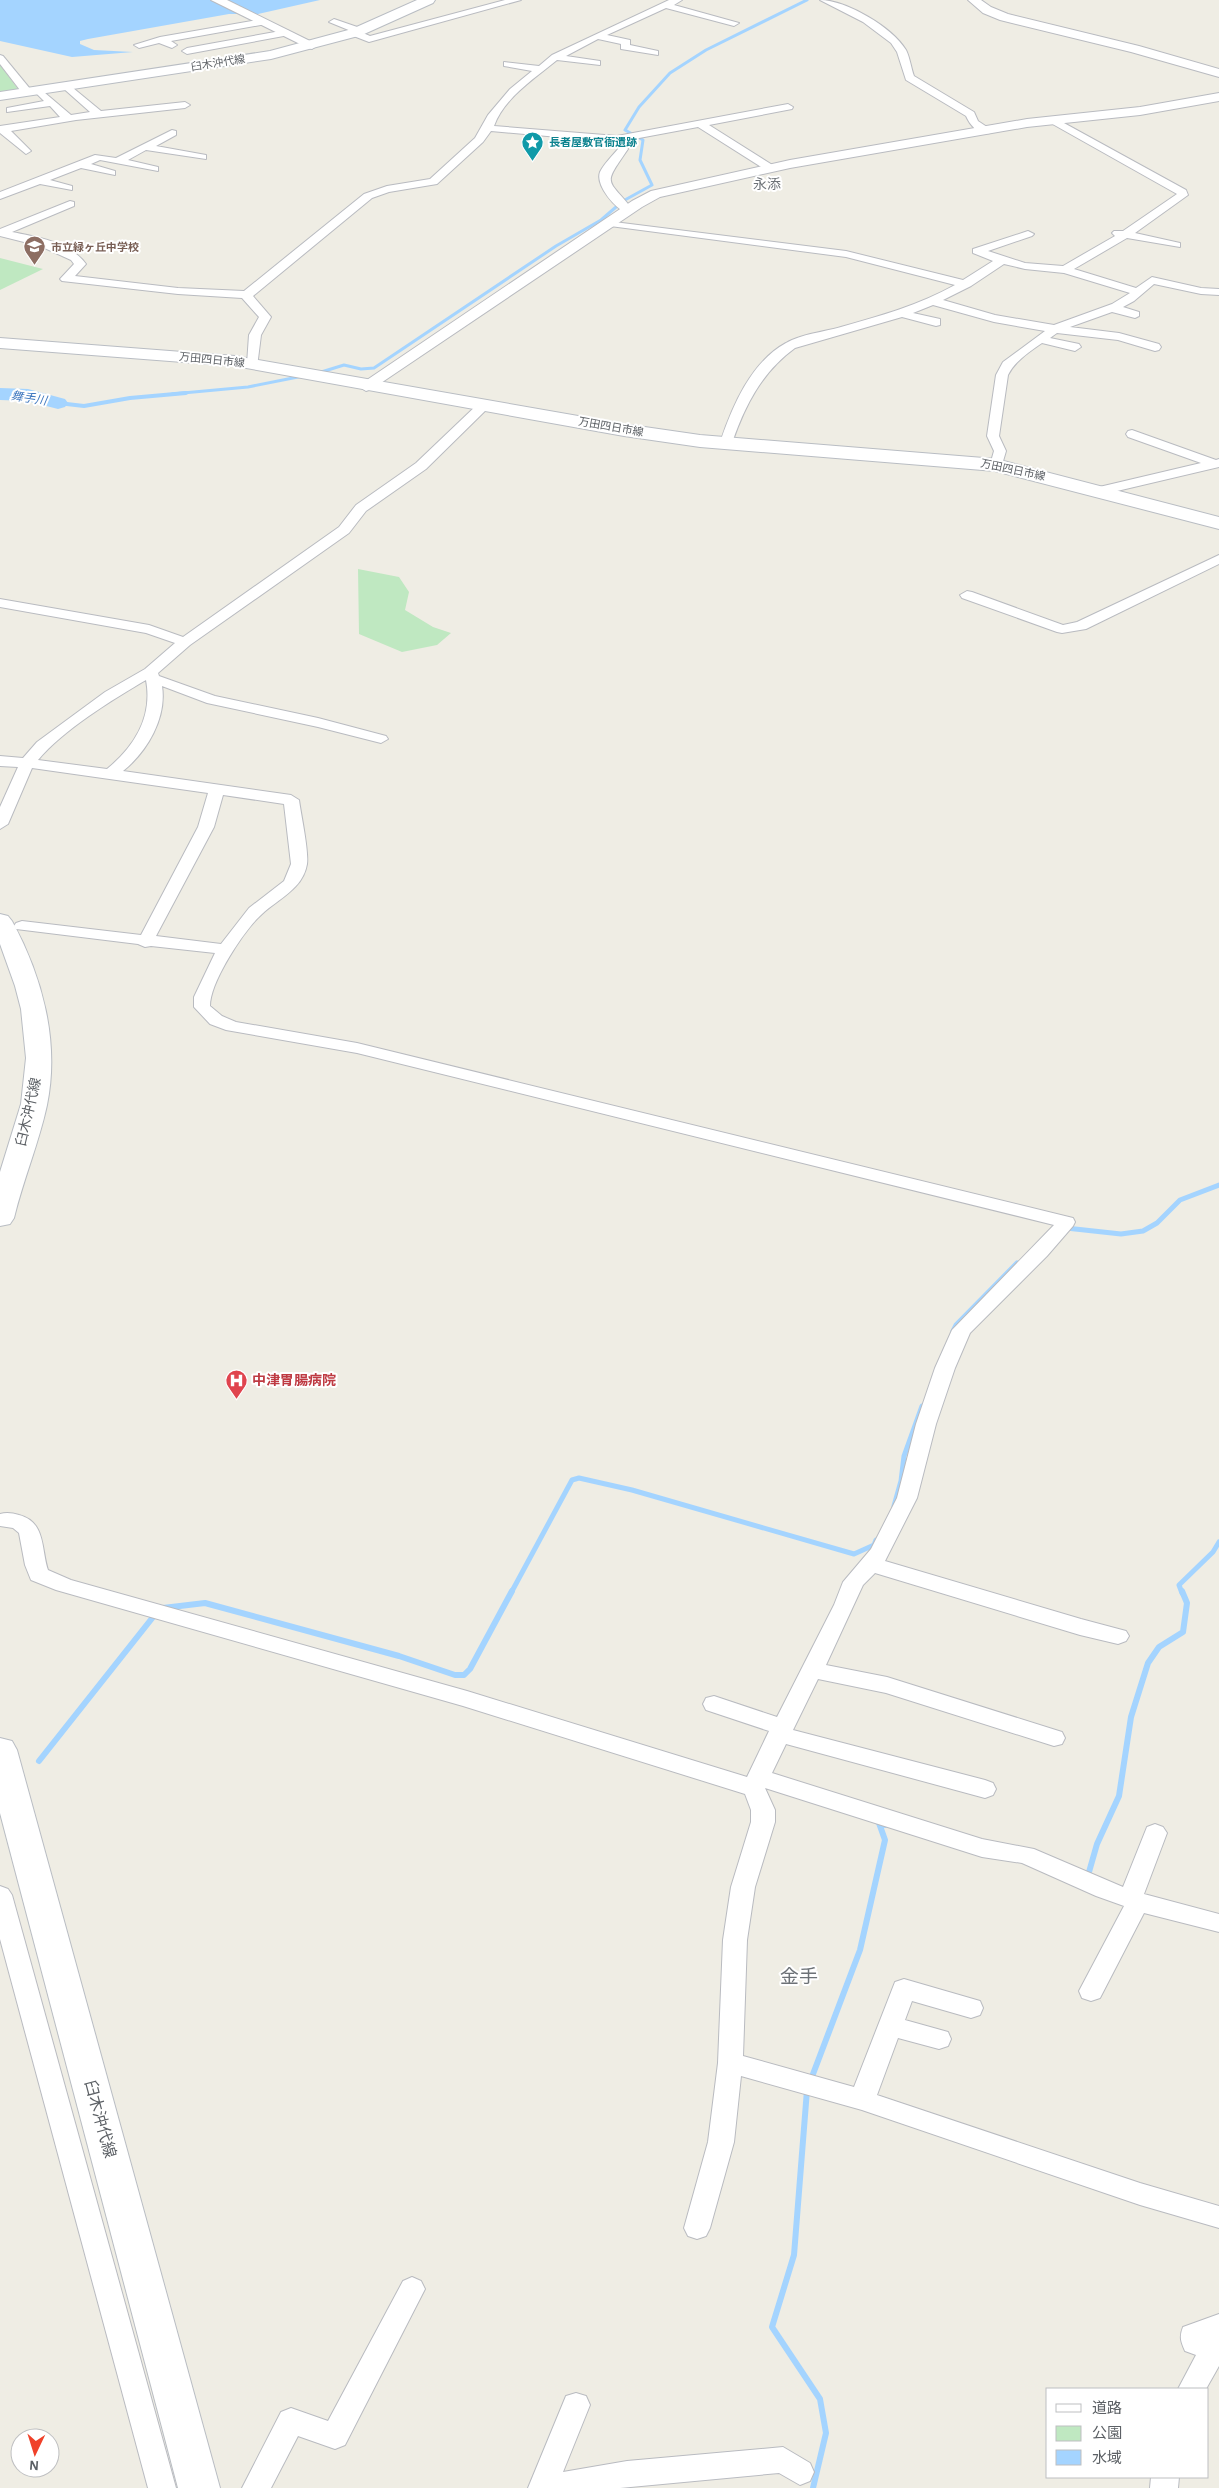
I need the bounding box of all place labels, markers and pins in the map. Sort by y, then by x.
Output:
place icon: 長者屋敷官衙遺跡 [521,130,545,161]
place label: 長者屋敷官衙遺跡 [549,136,637,148]
school or university icon: 市立緑ヶ丘中学校 [23,235,47,266]
place label: 市立緑ヶ丘中学校 [51,241,139,253]
hospital icon: 中津胃腸病院 [224,1369,248,1400]
place label: 中津胃腸病院 [252,1373,336,1388]

